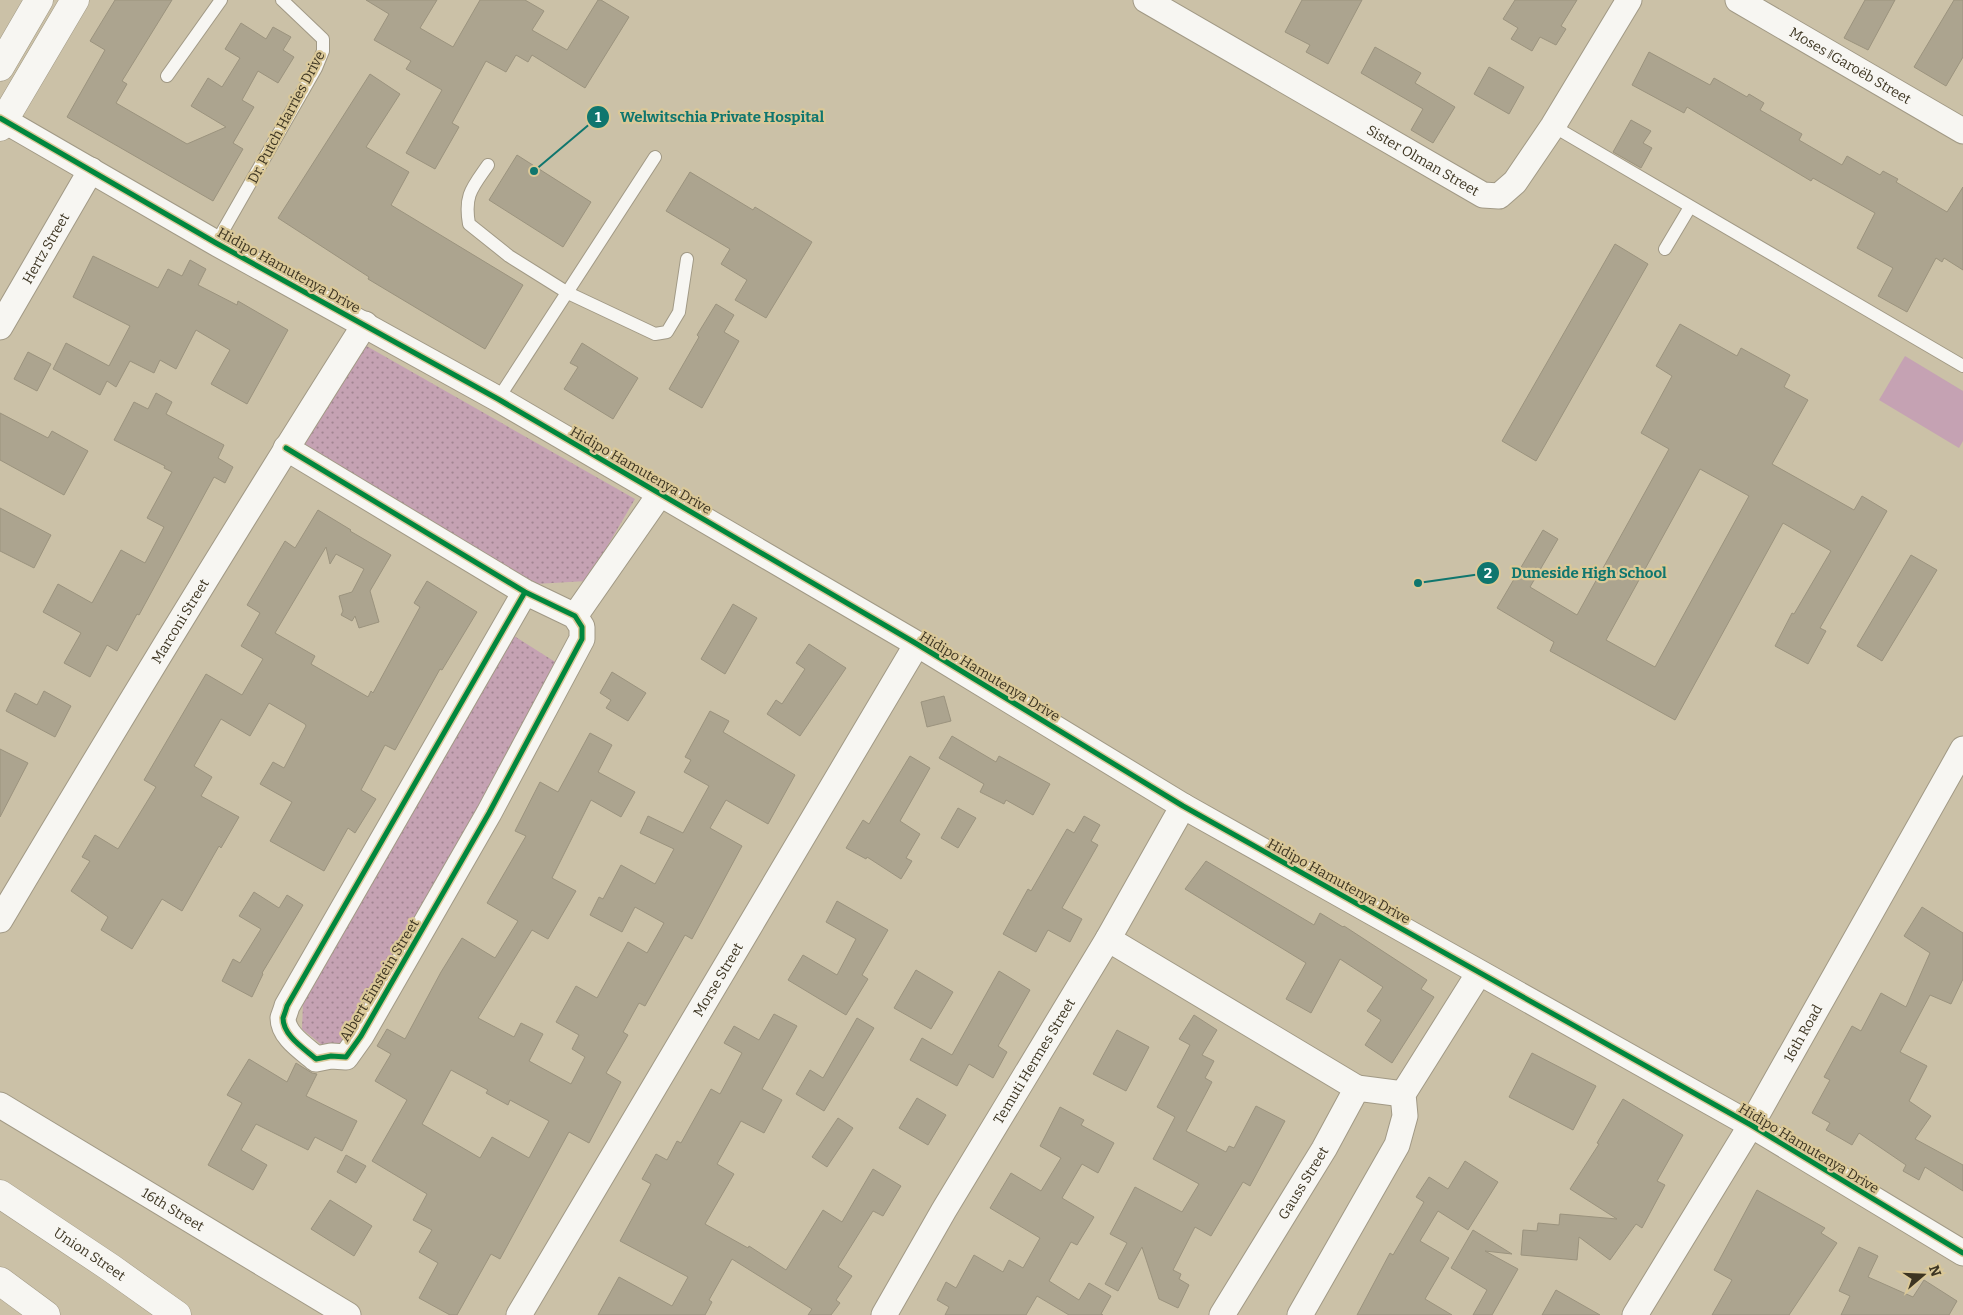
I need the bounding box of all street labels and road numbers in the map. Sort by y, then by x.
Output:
street label: Moses ǁGaroëb Street [1786,24,1914,108]
street label: Dr. Putch Harries Drive [244,48,329,186]
street label: Sister Olman Street [1363,122,1482,200]
street label: Hertz Street [19,210,73,287]
street label: Hidipo Hamutenya Drive [214,224,363,317]
street label: Hidipo Hamutenya Drive [567,423,715,518]
street label: Marconi Street [148,576,213,667]
street label: Hidipo Hamutenya Drive [917,628,1063,725]
street label: Hidipo Hamutenya Drive [1264,835,1413,928]
street label: Albert Einstein Street [336,916,423,1045]
street label: Morse Street [690,940,747,1020]
street label: Temuti Hermes Street [990,995,1079,1127]
street label: 16th Road [1780,1002,1826,1065]
street label: Hidipo Hamutenya Drive [1736,1100,1882,1197]
street label: Gauss Street [1275,1144,1332,1223]
street label: 16th Street [138,1184,207,1235]
street label: Union Street [50,1224,129,1285]

